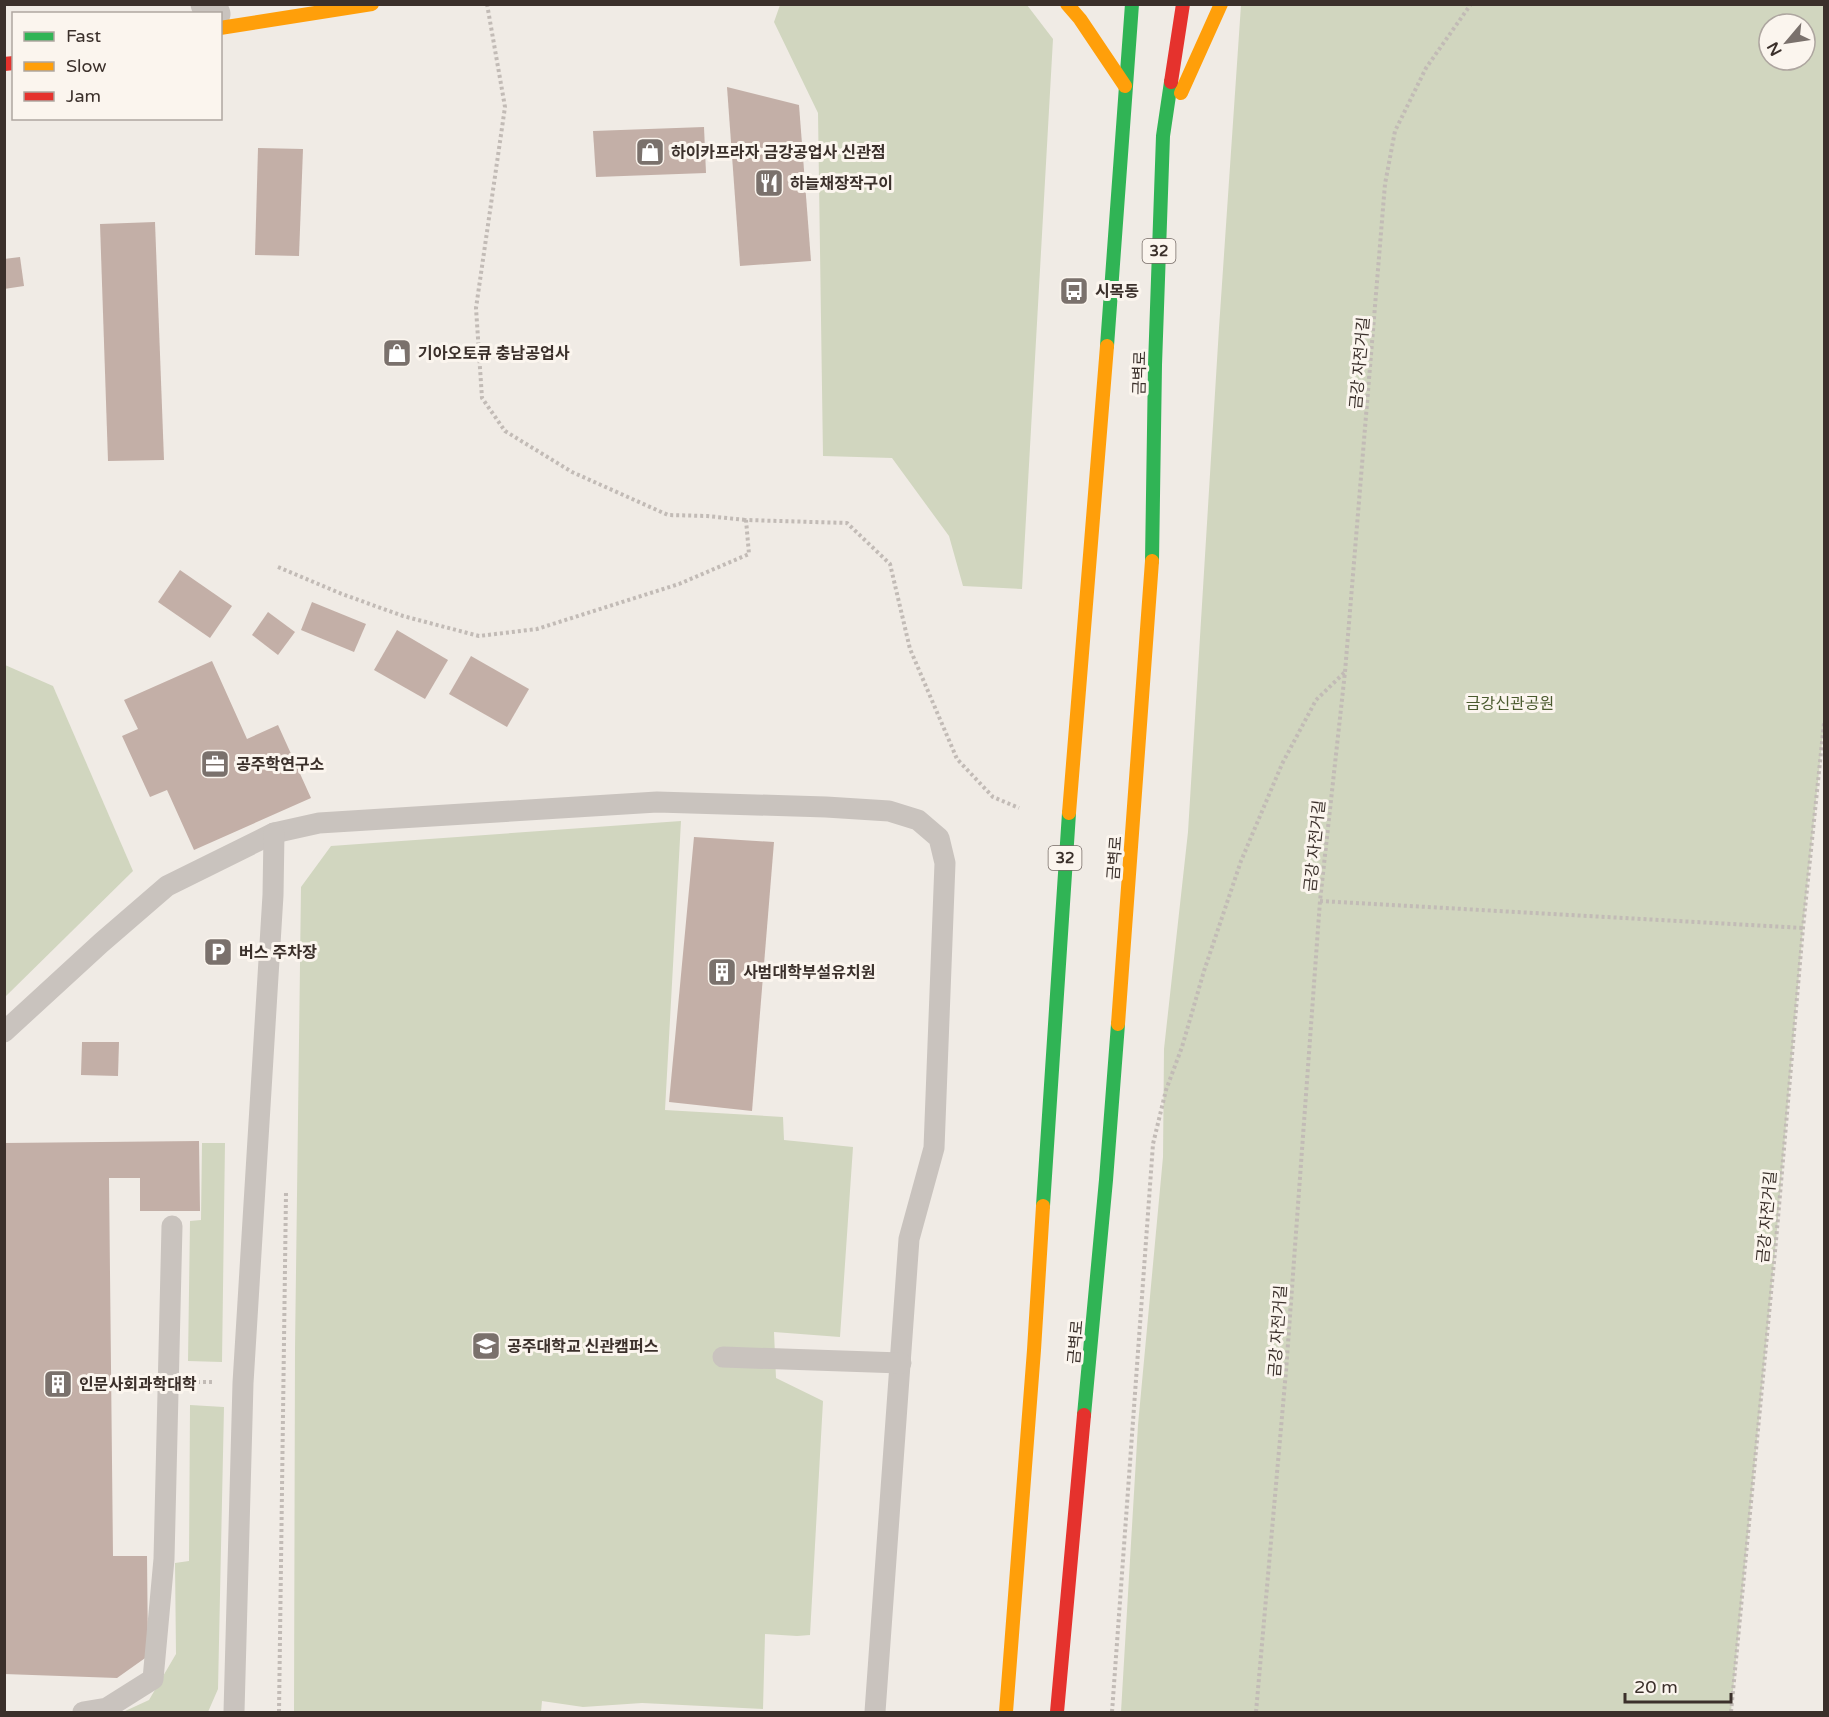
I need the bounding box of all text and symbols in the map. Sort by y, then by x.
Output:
legend [12,12,222,120]
north arrow [1757,12,1817,72]
text: Fast [66,25,101,47]
text: N [1763,38,1787,59]
text: Slow [66,55,107,77]
text: Jam [66,85,101,107]
shop icon: 하이카프라자 금강공업사 신관점 [634,136,666,168]
place label: 하이카프라자 금강공업사 신관점 [671,143,885,163]
restaurant icon: 하늘채장작구이 [753,167,785,199]
place label: 하늘채장작구이 [790,174,893,194]
road number: 32 [1142,239,1176,263]
bus stop icon: 시목동 [1058,275,1090,307]
place label: 시목동 [1095,282,1139,302]
street label: 금강 자전거길 [1346,316,1374,410]
shop icon: 기아오토큐 충남공업사 [381,337,413,369]
place label: 기아오토큐 충남공업사 [418,344,570,364]
street label: 금벽로 [1130,350,1150,395]
park label: 금강신관공원 [1466,694,1554,714]
office icon: 공주학연구소 [199,748,231,780]
place label: 공주학연구소 [236,755,325,775]
street label: 금강 자전거길 [1300,799,1330,893]
street label: 금벽로 [1103,835,1127,881]
road number: 32 [1048,846,1082,870]
parking icon: 버스 주차장 [202,936,234,968]
place label: 버스 주차장 [239,943,317,963]
building icon: 사범대학부설유치원 [706,956,738,988]
place label: 사범대학부설유치원 [743,963,875,983]
street label: 금강 자전거길 [1753,1170,1781,1264]
street label: 금강 자전거길 [1265,1284,1291,1378]
street label: 금벽로 [1064,1319,1088,1365]
school or university icon: 공주대학교 신관캠퍼스 [470,1330,502,1362]
place label: 공주대학교 신관캠퍼스 [507,1337,659,1357]
building icon: 인문사회과학대학 [42,1368,74,1400]
place label: 인문사회과학대학 [79,1375,197,1395]
scale bar [1625,1666,1732,1704]
text: 20 m [1634,1676,1678,1698]

